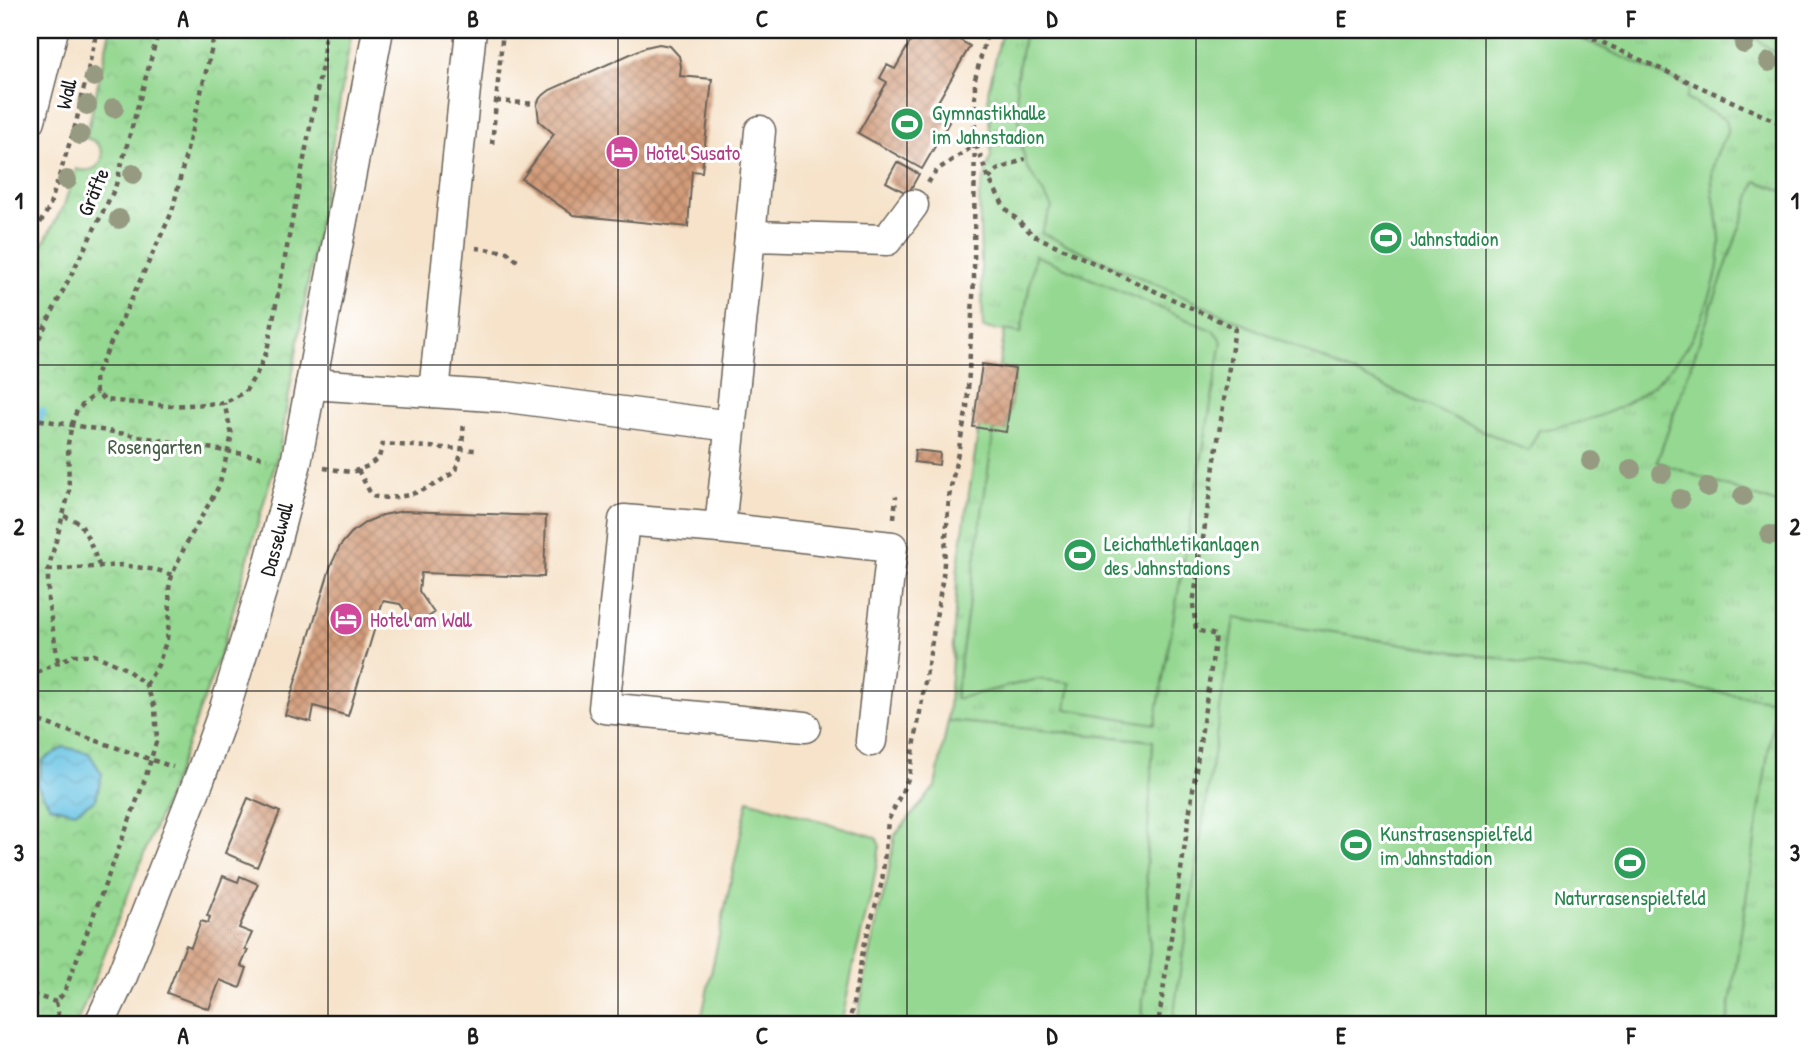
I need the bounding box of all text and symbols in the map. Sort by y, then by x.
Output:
text: A [177,3,189,34]
text: B [467,3,479,34]
text: C [756,3,768,34]
text: D [1047,3,1059,34]
text: E [1336,3,1347,34]
text: F [1626,3,1637,34]
street label: Wall [48,75,84,112]
place label: Gymnastikhalle im Jahnstadion [932,98,1046,151]
sports icon: Gymnastikhalle im Jahnstadion [888,105,926,143]
hotel icon: Hotel Susato [603,133,641,171]
place label: Hotel Susato [646,138,740,167]
street label: Gräfte [70,164,116,220]
text: 1 [15,185,23,216]
text: 1 [1791,185,1799,216]
sports icon: Jahnstadion [1367,219,1405,257]
place label: Jahnstadion [1410,224,1499,253]
park label: Rosengarten [108,432,202,461]
street label: Dasselwall [252,498,300,579]
text: 2 [14,511,25,542]
text: 2 [1790,511,1801,542]
place label: Leichathletikanlagen des Jahnstadions [1104,529,1259,582]
sports icon: Leichathletikanlagen des Jahnstadions [1061,536,1099,574]
hotel icon: Hotel am Wall [327,600,365,638]
place label: Hotel am Wall [370,605,473,634]
place label: Kunstrasenspielfeld im Jahnstadion [1380,819,1532,872]
sports icon: Kunstrasenspielfeld im Jahnstadion [1337,826,1375,864]
text: 3 [14,837,24,868]
text: 3 [1790,837,1800,868]
sports icon: Naturrasenspielfeld [1611,844,1649,882]
place label: Naturrasenspielfeld [1555,883,1705,912]
text: A [177,1020,189,1051]
text: B [467,1020,479,1051]
text: C [756,1020,768,1051]
text: D [1047,1020,1059,1051]
text: E [1336,1020,1347,1051]
text: F [1626,1020,1637,1051]

